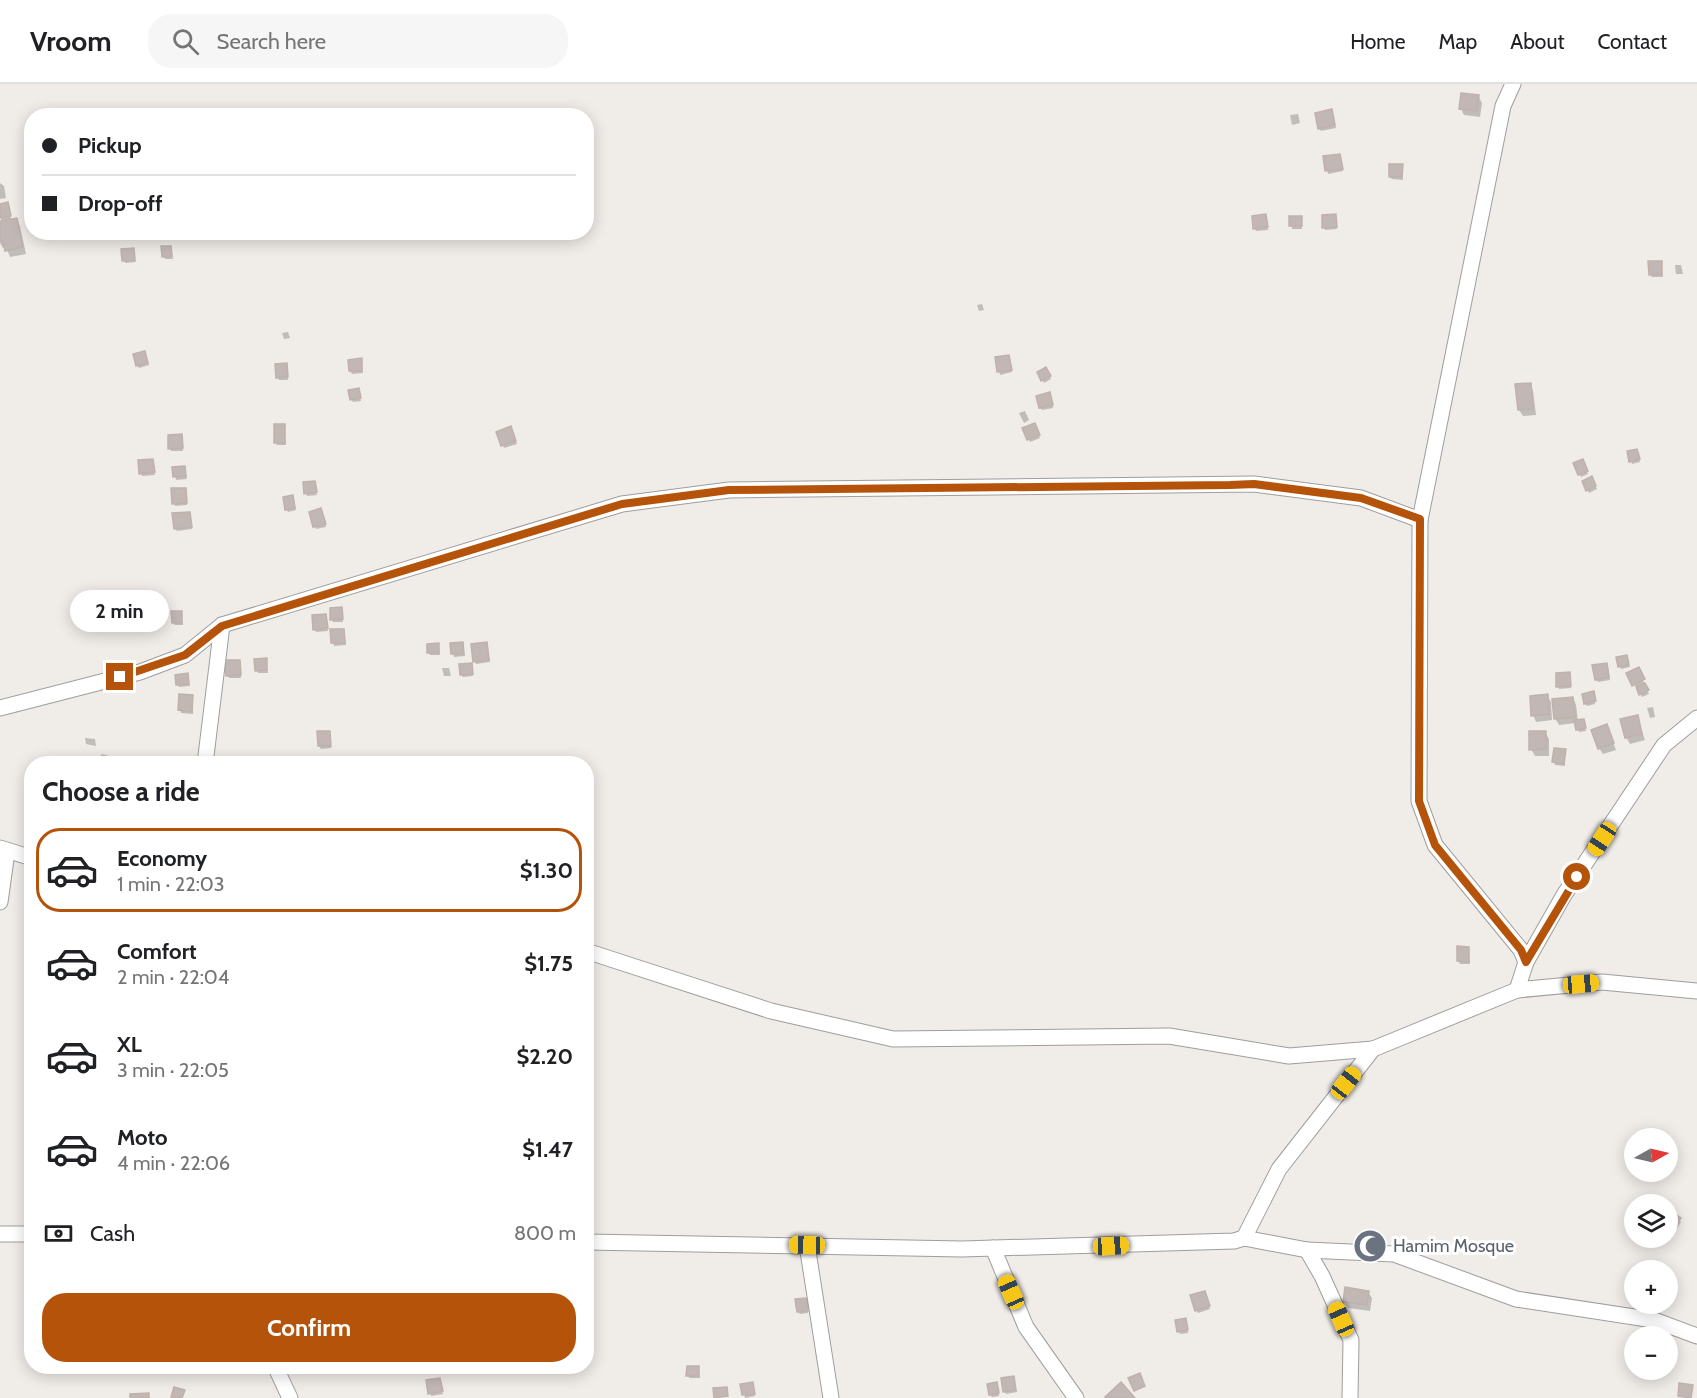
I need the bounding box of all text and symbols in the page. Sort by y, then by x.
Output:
search box [148,14,568,68]
text: Vroom [30,24,112,58]
icon: search [169,25,202,58]
text: Search here [217,28,326,55]
text: Home [1350,29,1406,54]
text: Map [1439,29,1477,54]
text: About [1510,29,1564,54]
text: Contact [1597,29,1667,54]
text: Pickup [78,132,142,159]
text: Drop-off [78,190,162,217]
callout: 2 min [70,590,170,632]
text: 2 min [95,599,144,623]
route end [106,663,133,690]
text: Choose a ride [42,775,200,808]
car [1585,819,1619,859]
icon: car [45,843,99,897]
text: Economy [117,845,207,872]
text: $1.30 [520,857,573,884]
route start [1563,863,1590,890]
text: 1 min · 22:03 [117,872,225,896]
icon: car [45,936,99,990]
text: Comfort [117,938,196,965]
text: $1.75 [524,950,573,977]
text: 2 min · 22:04 [117,965,229,989]
car [1562,973,1600,995]
icon: car [45,1029,99,1083]
text: XL [117,1031,142,1058]
text: $2.20 [517,1043,573,1070]
text: 3 min · 22:05 [117,1058,229,1082]
car [1328,1063,1364,1103]
icon: car [45,1122,99,1176]
text: Moto [117,1124,168,1151]
north arrow [1624,1128,1678,1182]
map controls [1624,1128,1678,1380]
text: $1.47 [522,1136,573,1163]
text: 4 min · 22:06 [117,1151,230,1175]
button: layers [1624,1194,1678,1248]
icon: cash [42,1217,75,1250]
text: Cash [90,1220,135,1247]
text: 800 m [514,1221,576,1245]
mosque icon: Hamim Mosque [1352,1228,1388,1264]
place label: Hamim Mosque [1393,1235,1514,1257]
car [789,1236,825,1254]
car [1093,1236,1129,1256]
button: + [1624,1260,1678,1314]
car [995,1272,1027,1312]
button: Confirm [42,1293,576,1362]
car [1325,1299,1357,1339]
button: − [1624,1326,1678,1380]

